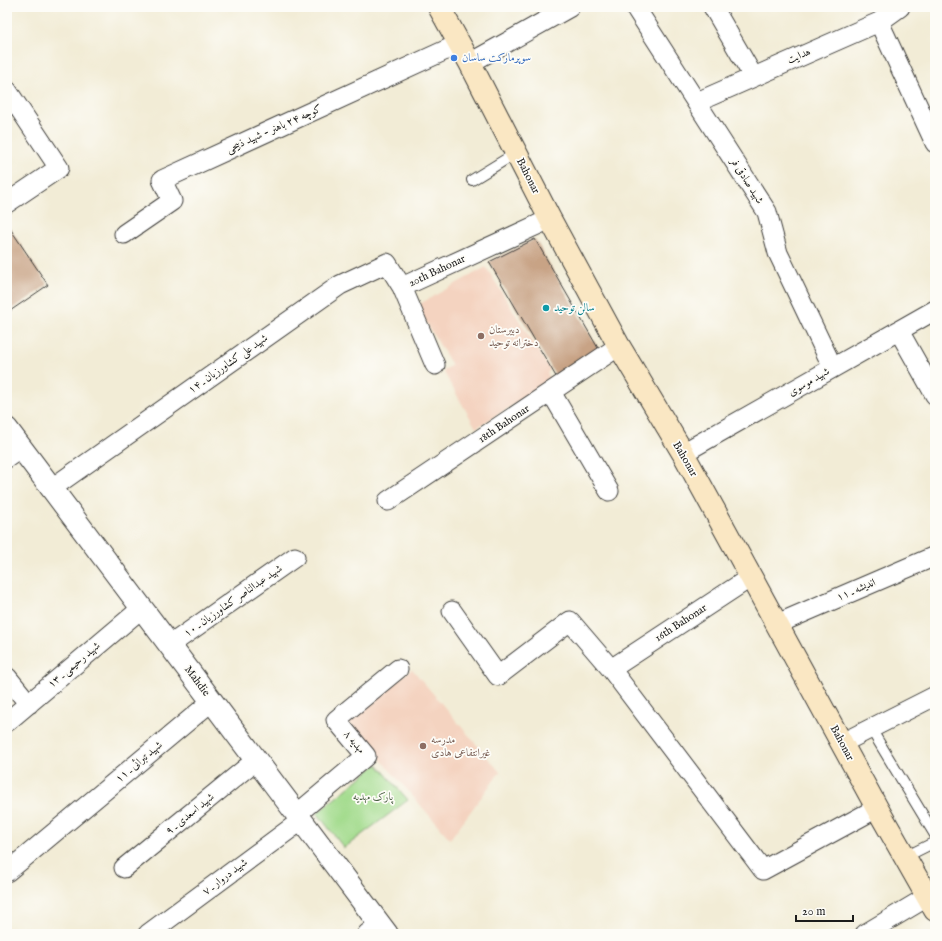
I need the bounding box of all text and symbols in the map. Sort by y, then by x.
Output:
street label: هدایت [785,45,813,67]
place label: سوپرمارکت ساسان [462,51,531,65]
marker: سوپرمارکت ساسان [449,53,459,63]
street label: کوچه ۲۴ باهنر - شهید ذبیحی [224,102,324,157]
street label: شهید صادقی فر [727,155,767,207]
street label: Bahonar [513,156,543,196]
street label: 20th Bahonar [406,252,468,290]
place label: سالن توحید [554,301,595,316]
marker: سالن توحید [541,303,551,313]
place label: دبیرستان دخترانه توحید [489,323,539,350]
street label: شهید علی کشاورزیان ـ ۱۴ [185,331,271,398]
marker: دبیرستان دخترانه توحید [476,331,486,341]
street label: شهید موسوی [786,364,832,399]
street label: 18th Bahonar [476,402,532,446]
street label: Bahonar [669,439,701,479]
street label: شهید عبدالناصر کشاورزیان ـ ۱۰ [181,562,285,640]
street label: اندیشه ـ ۱۱ [834,575,878,605]
street label: 16th Bahonar [652,601,710,645]
street label: شهید رحیمی ـ ۱۳ [45,639,104,692]
street label: Mahdie [181,663,213,699]
street label: Bahonar [827,723,857,763]
street label: مهدیه ۸ [340,728,368,756]
place label: مدرسه غیرانتفاعی هادی [431,733,490,760]
street label: شهید تبرائی ـ ۱۱ [113,738,166,786]
marker: مدرسه غیرانتفاعی هادی [418,741,428,751]
street label: شهید اسعدی ـ ۹ [163,790,217,838]
park label: پارک مهدیه [353,790,394,804]
street label: شهید دروار ـ ۷ [200,855,251,899]
scale bar [796,897,853,923]
text: 20 m [802,904,825,919]

